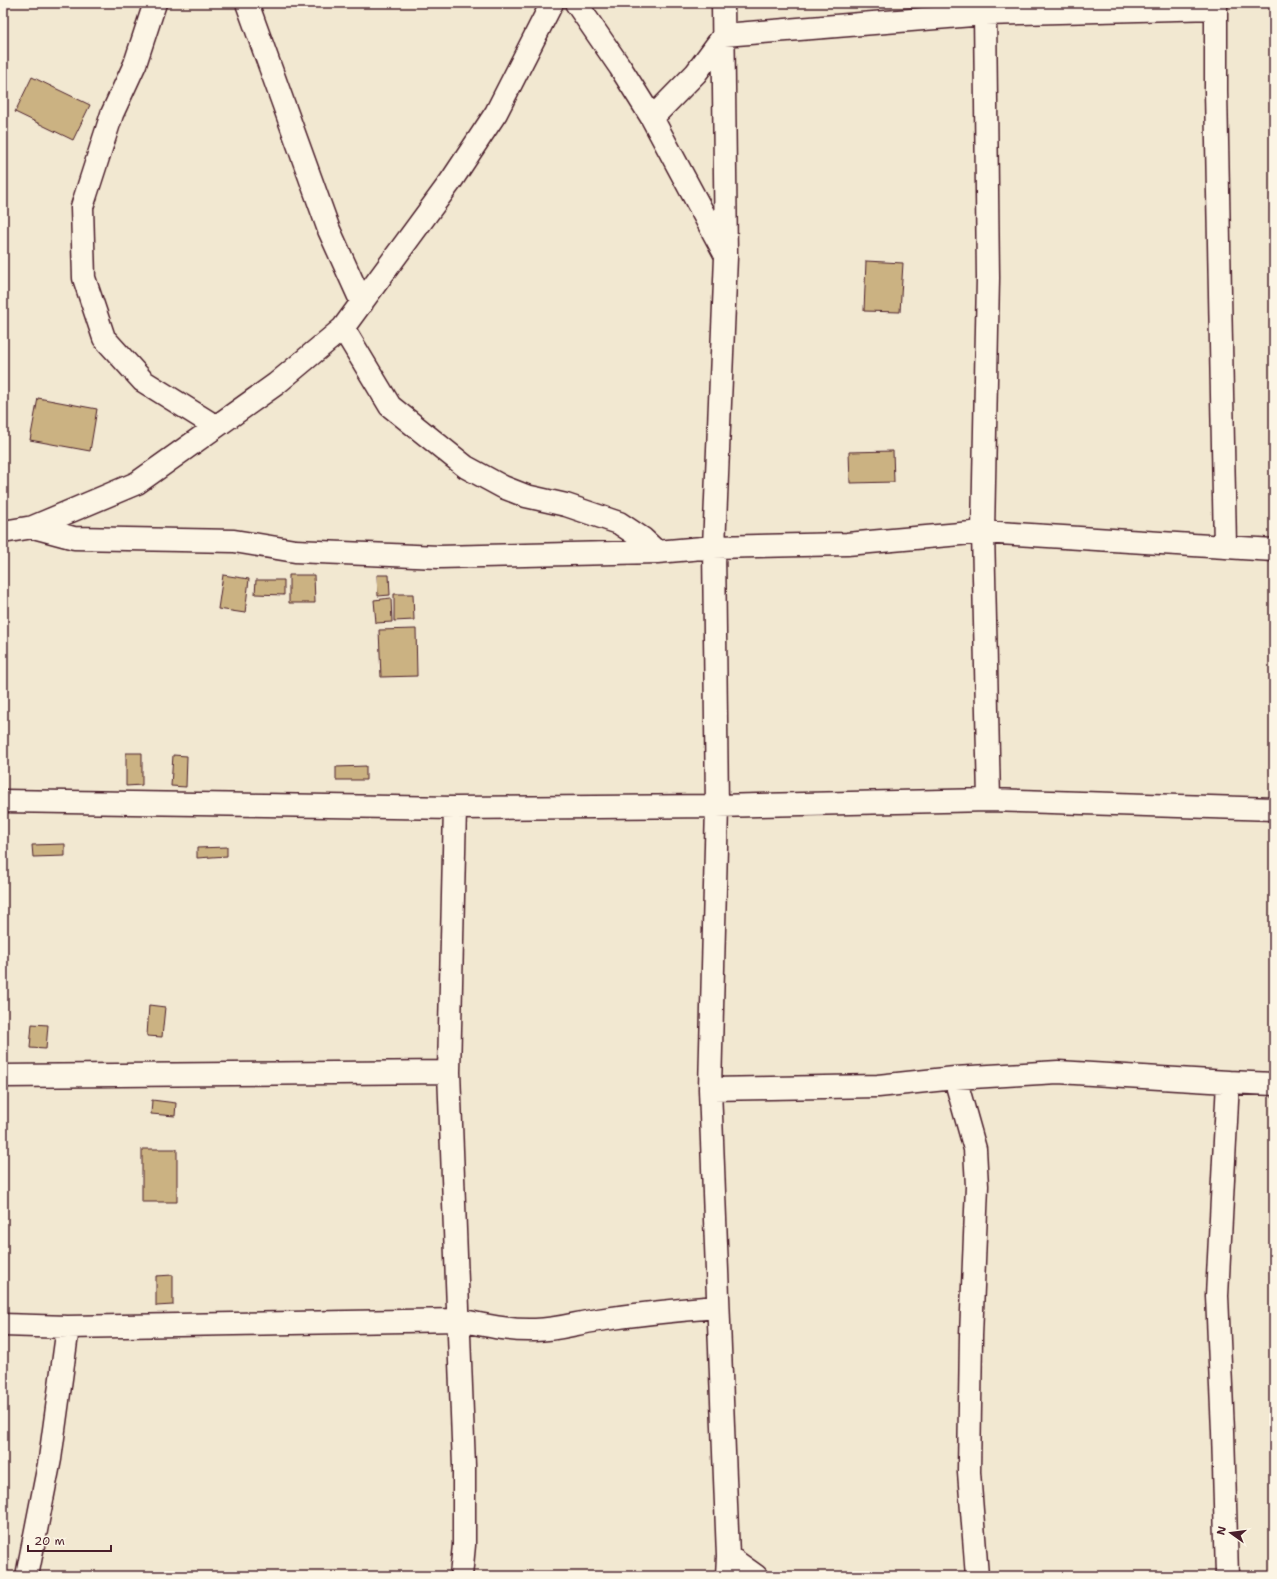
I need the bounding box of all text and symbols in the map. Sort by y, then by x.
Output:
north arrow [1211,1513,1251,1553]
text: N [1213,1524,1230,1537]
scale bar [28,1527,111,1553]
text: 20 m [34,1533,65,1549]

